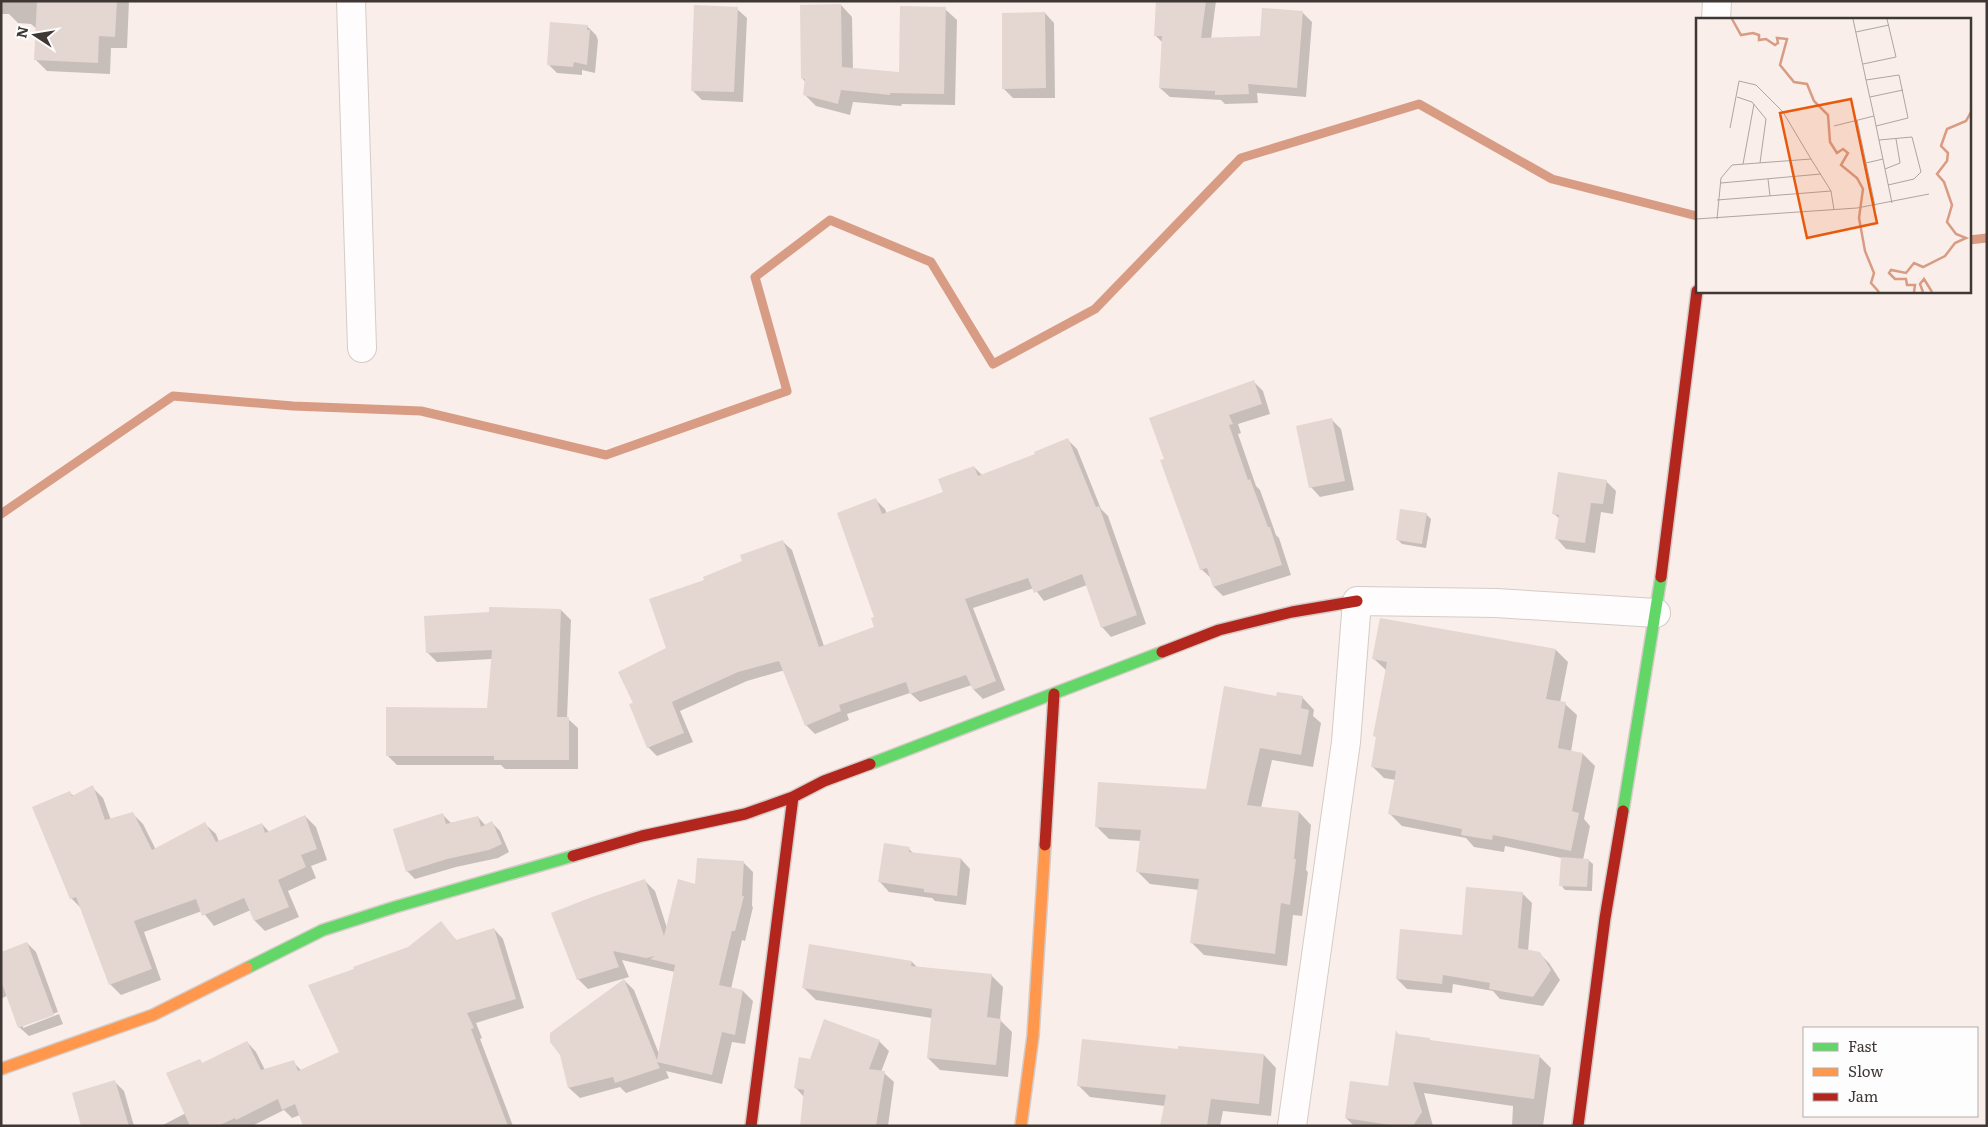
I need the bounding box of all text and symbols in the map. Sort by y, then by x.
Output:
north arrow [10,10,60,60]
inset map [1696,18,1970,292]
text: N [10,24,32,40]
legend [1803,1027,1978,1117]
text: Fast [1848,1034,1877,1057]
text: Slow [1848,1059,1883,1082]
text: Jam [1848,1084,1879,1107]

